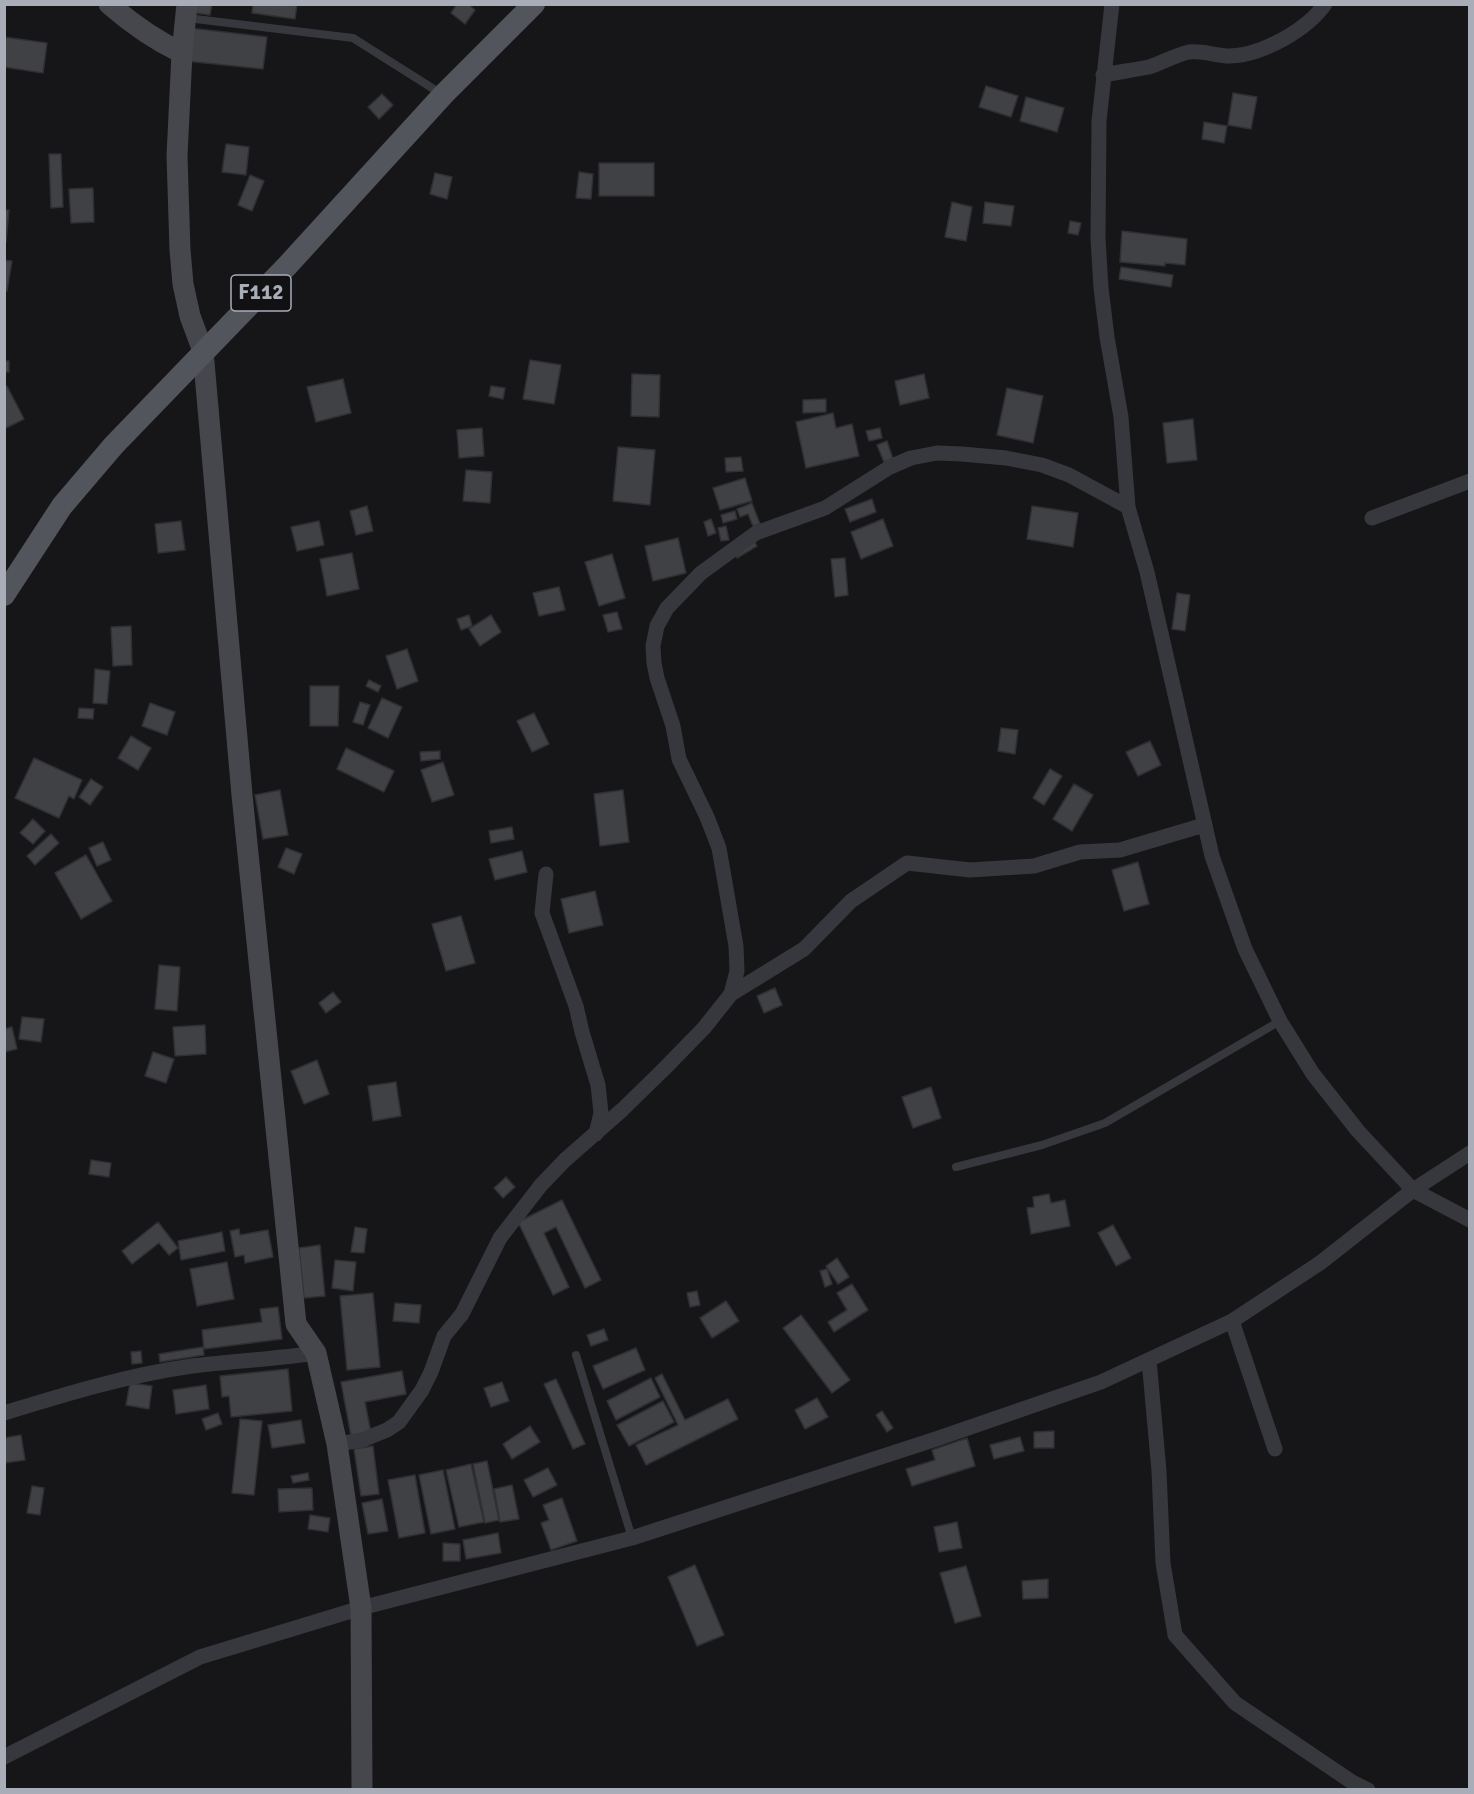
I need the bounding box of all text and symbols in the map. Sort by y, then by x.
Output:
road number: F112 [231,275,291,311]

